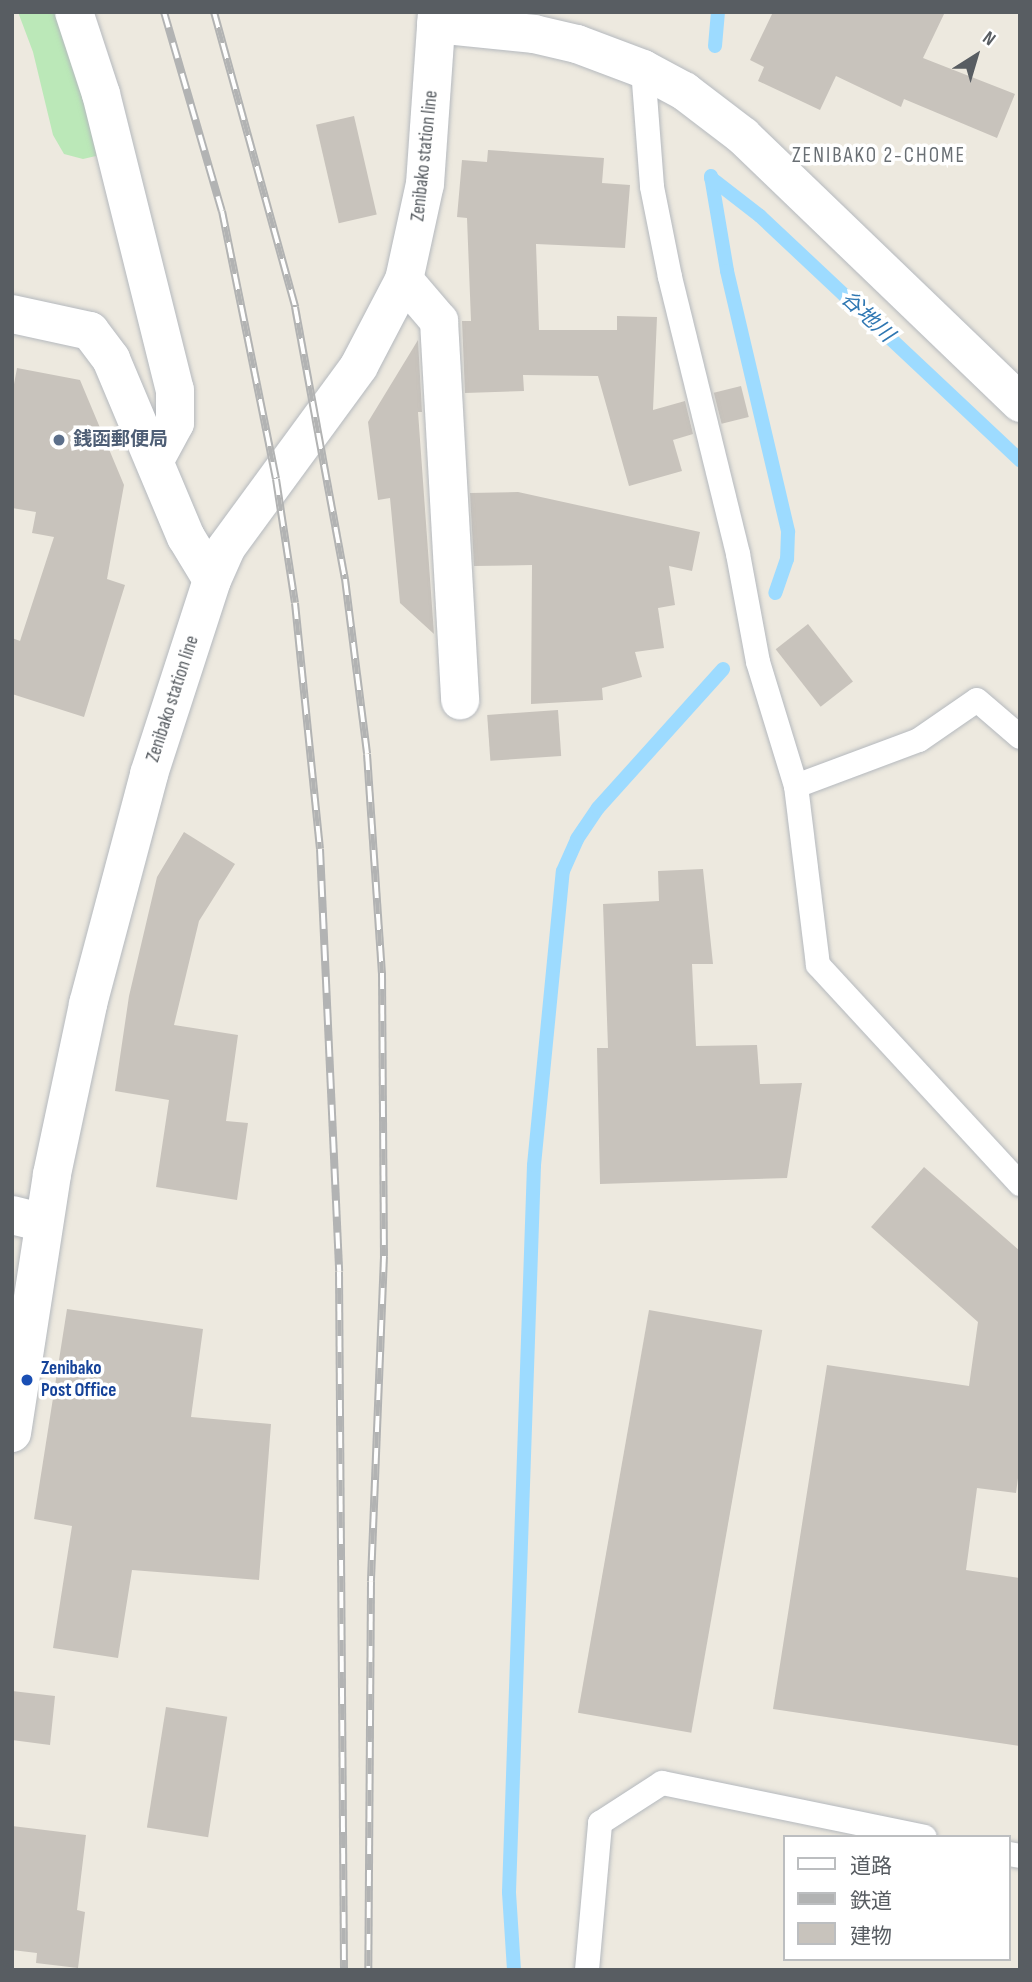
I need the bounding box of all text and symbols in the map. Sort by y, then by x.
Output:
north arrow [941,21,1011,91]
text: N [978,27,1000,51]
street label: Zenibako station line [407,90,443,222]
district label: ZENIBAKO 2-CHOME [794,143,964,169]
water label: 谷地川 [835,286,899,348]
place label: 銭函郵便局 [73,429,168,451]
marker: 銭函郵便局 [51,432,67,448]
street label: Zenibako station line [142,633,204,765]
place label: Zenibako Post Office [41,1358,116,1402]
marker: Zenibako Post Office [19,1372,35,1388]
legend [783,1835,1011,1961]
text: 道路 [850,1854,892,1879]
text: 鉄道 [850,1889,892,1914]
text: 建物 [850,1924,892,1949]

